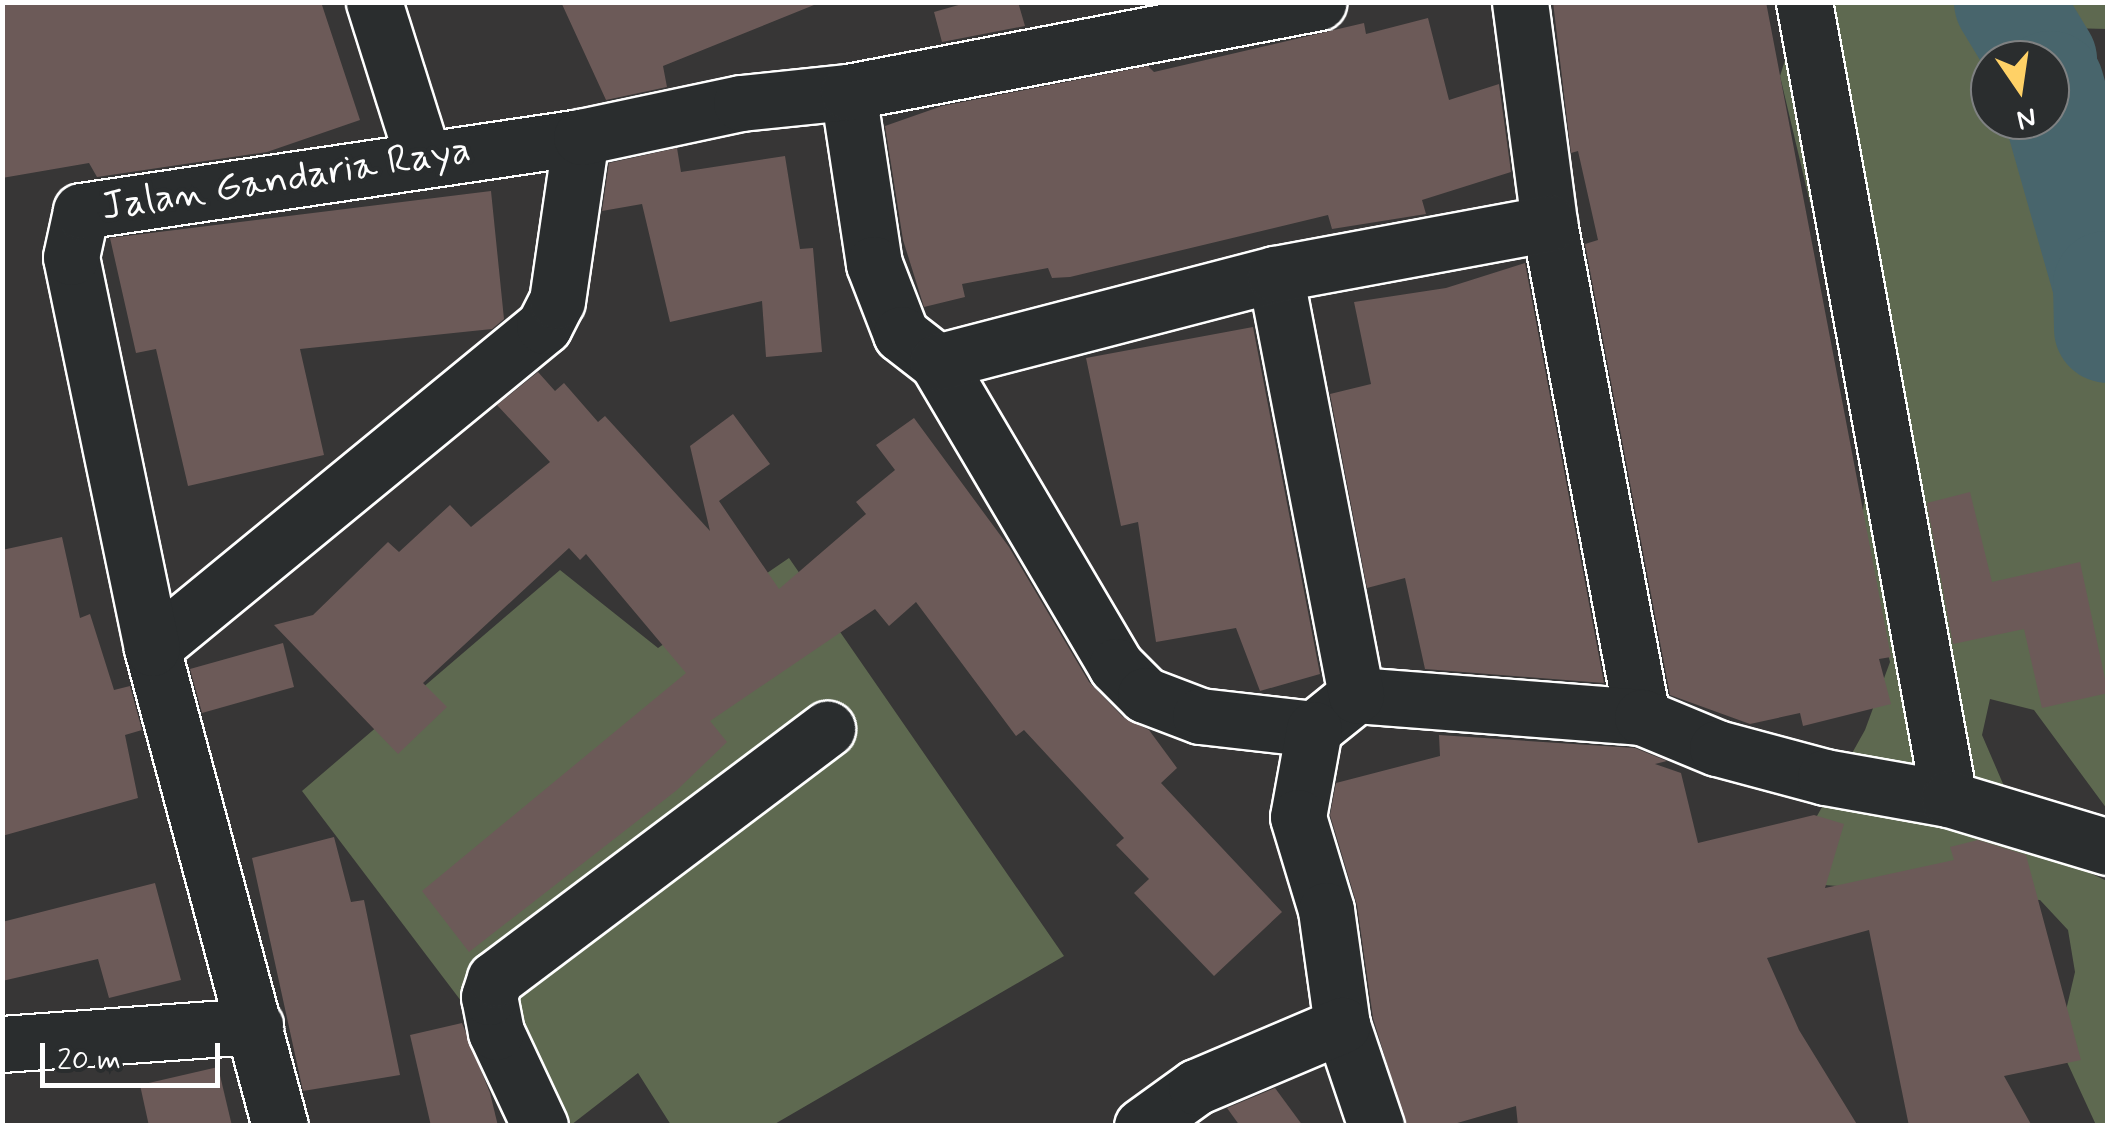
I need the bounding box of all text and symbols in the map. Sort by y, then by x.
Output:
north arrow [1970,40,2070,140]
text: N [2013,98,2040,138]
street label: Jalan Gandaria Raya [102,127,470,231]
scale bar [45,1023,225,1085]
text: 20 m [57,1041,121,1080]

